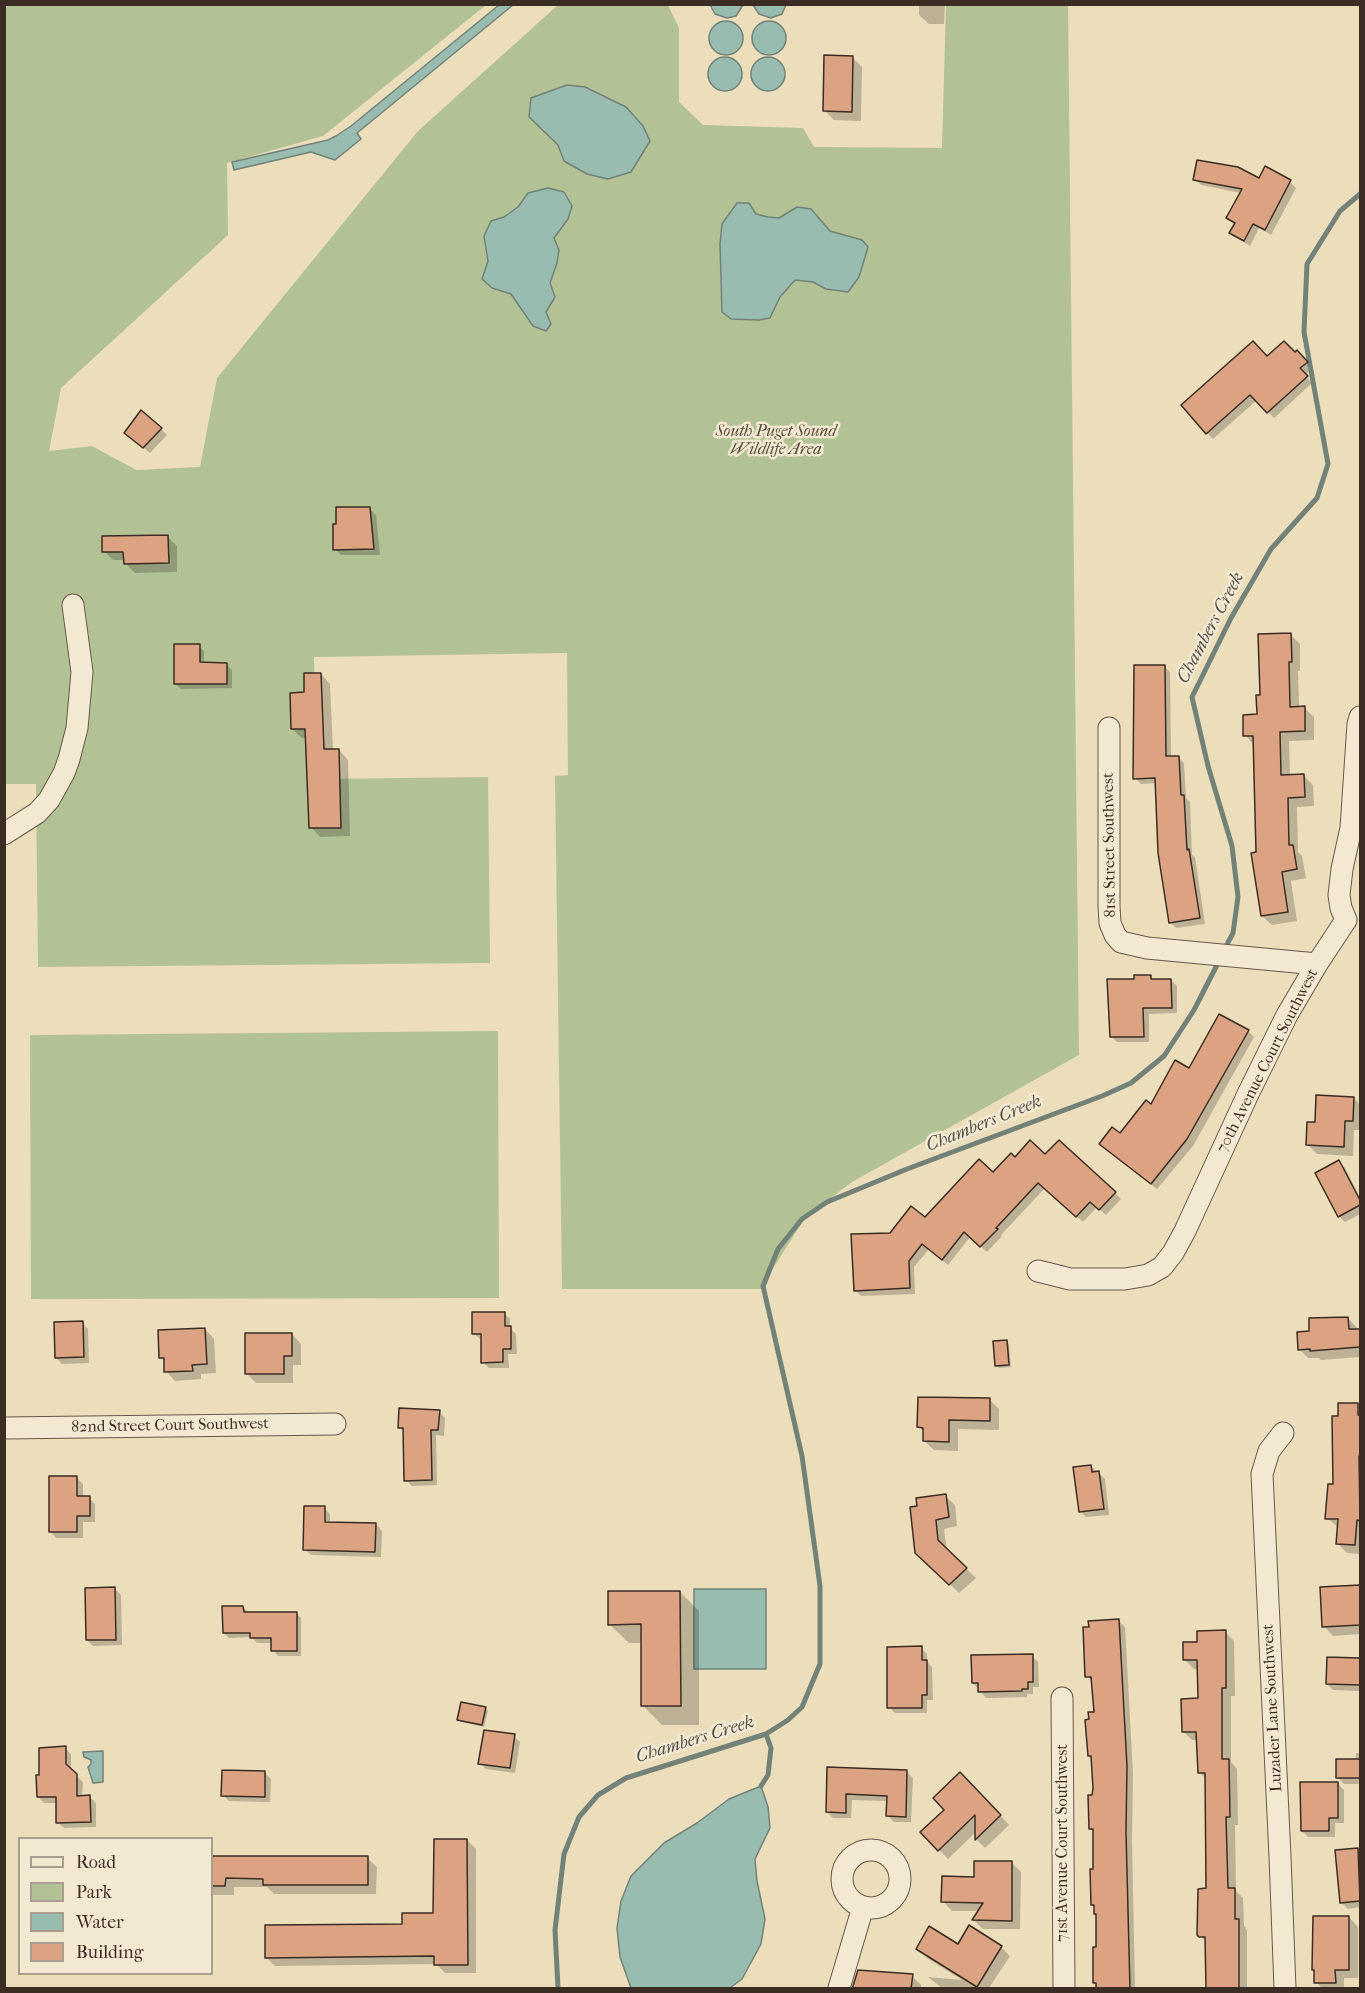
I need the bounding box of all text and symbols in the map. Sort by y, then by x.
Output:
park label: South Puget Sound Wildlife Area [716,422,836,460]
water label: Chambers Creek [1173,569,1249,687]
street label: 81st Street Southwest [1099,772,1121,918]
street label: 70th Avenue Court Southwest [1213,966,1323,1156]
water label: Chambers Creek [923,1091,1045,1157]
street label: 82nd Street Court Southwest [71,1415,269,1437]
street label: Luzader Lane Southwest [1259,1623,1287,1793]
water label: Chambers Creek [633,1712,757,1768]
street label: 71st Avenue Court Southwest [1053,1744,1073,1942]
legend [18,1837,213,1975]
text: Road [76,1852,116,1873]
text: Park [76,1882,112,1903]
text: Water [76,1912,124,1933]
text: Building [76,1942,143,1963]

